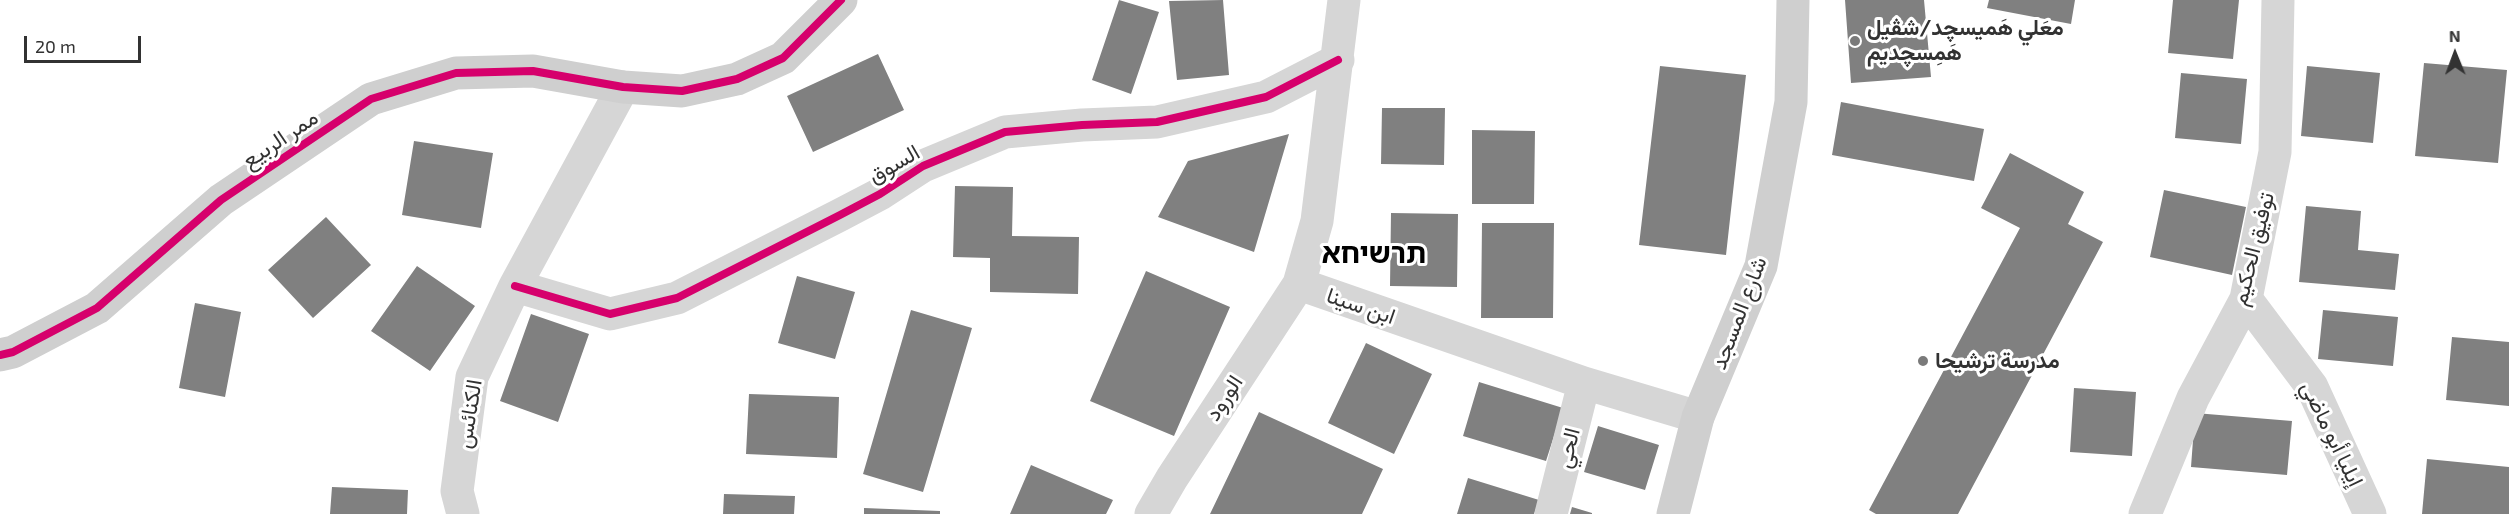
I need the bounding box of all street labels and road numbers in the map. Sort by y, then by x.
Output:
street label: ممر الربيع [237,104,323,174]
street label: السوق [864,139,924,189]
street label: توفيق الحكيم [2226,190,2280,308]
street label: شارع المسجد [1705,253,1773,373]
street label: ابن سينا [1323,282,1399,330]
street label: الورود [1200,370,1248,426]
street label: الكنائس [451,377,487,451]
street label: إيليا أبو ماضي [2295,377,2369,491]
street label: الحي [1550,425,1586,471]

